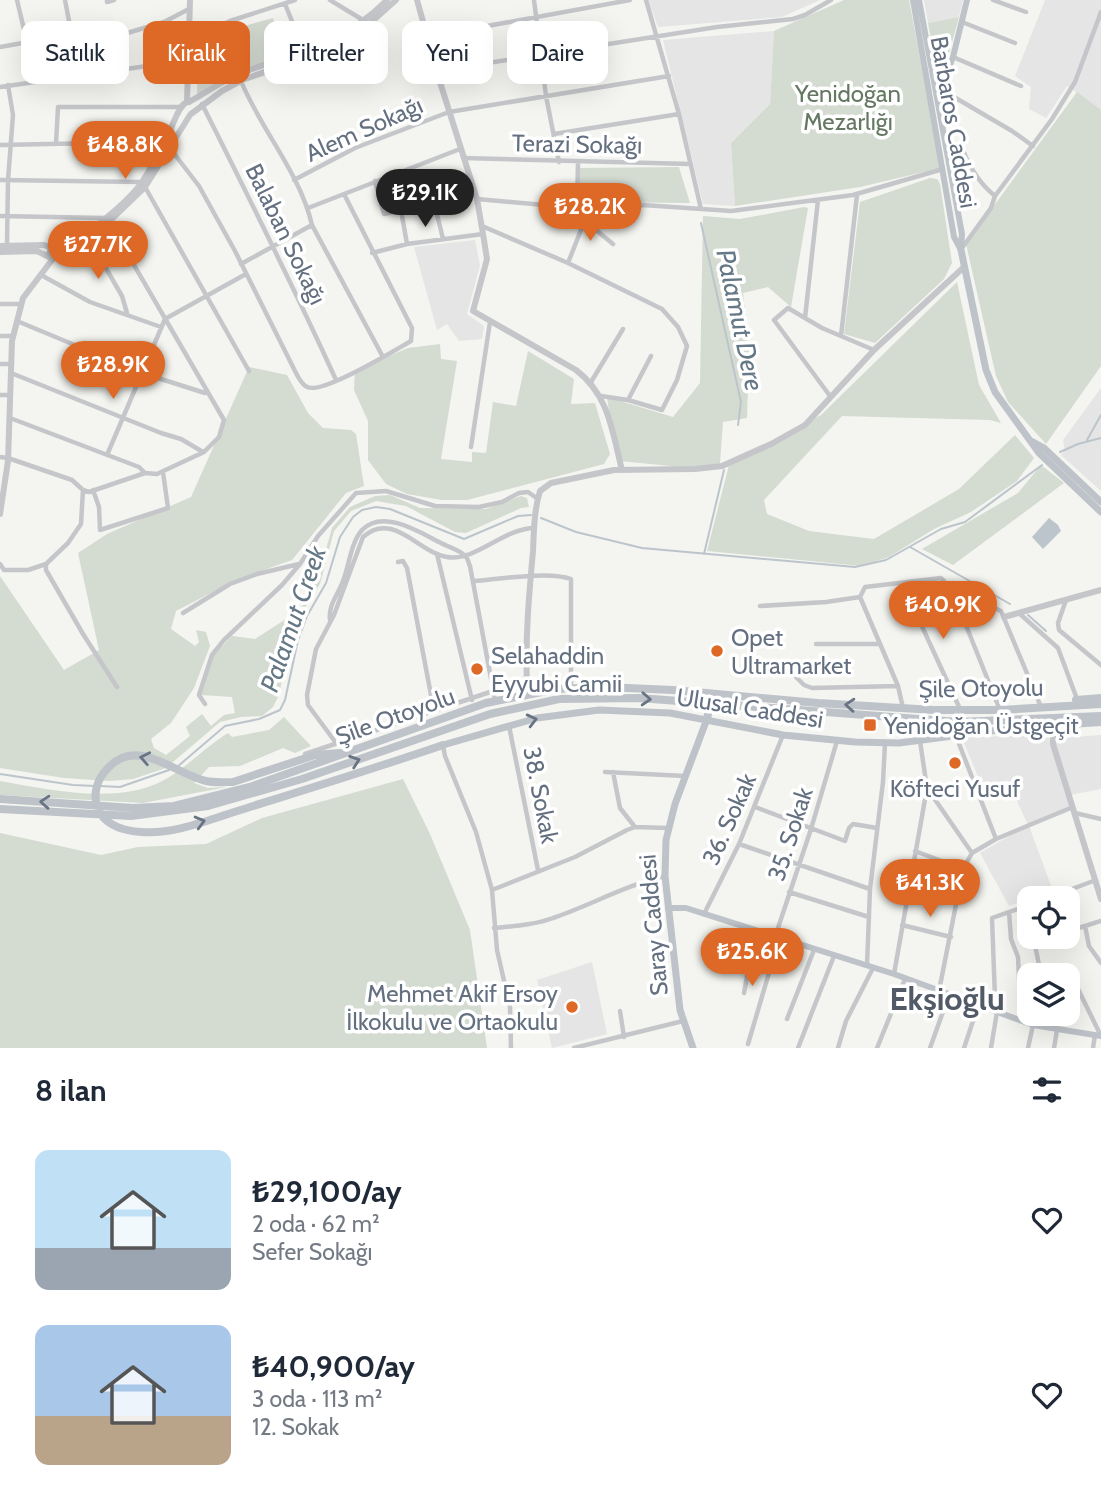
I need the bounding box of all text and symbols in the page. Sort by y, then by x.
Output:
chip: Satılık [21,21,129,84]
chip: Kiralık [143,21,250,84]
chip: Filtreler [264,21,388,84]
chip: Yeni [402,21,493,84]
chip: Daire [507,21,608,84]
street label: Barbaros Caddesi [925,34,983,210]
park label: Yenidoğan Mezarlığı [794,79,901,136]
street label: Alem Sokağı [301,90,427,168]
pin: ₺48.8K [68,122,182,181]
street label: Terazi Sokağı [512,128,642,160]
text: ₺48.8K [87,130,163,158]
street label: Balaban Sokağı [239,159,333,309]
pin: ₺29.1K [368,170,482,229]
text: ₺29.1K [392,178,458,206]
pin: ₺28.2K [533,184,647,243]
text: ₺28.2K [554,192,626,220]
pin: ₺27.7K [41,222,155,281]
text: ₺27.7K [64,230,132,258]
water label: Palamut Dere [709,246,771,394]
pin: ₺28.9K [56,342,170,401]
text: ₺28.9K [77,350,149,378]
water label: Palamut Creek [253,541,333,696]
pin: ₺40.9K [886,582,1000,641]
text: ₺40.9K [905,590,981,618]
place label: Opet Ultramarket [731,623,851,680]
place label: Selahaddin Eyyubi Camii [491,641,622,698]
marker: Opet Ultramarket [709,643,725,659]
marker: Selahaddin Eyyubi Camii [469,661,485,677]
street label: Şile Otoyolu [918,672,1044,704]
street label: Şile Otoyolu [331,681,459,751]
street label: Ulusal Caddesi [675,682,825,734]
one-way arrow [641,691,652,706]
one-way arrow [845,698,856,713]
place label: Yenidoğan Üstgeçit [883,711,1079,740]
one-way arrow [526,714,538,728]
marker: Yenidoğan Üstgeçit [862,717,878,733]
street label: 38. Sokak [517,744,565,846]
one-way arrow [139,751,151,766]
one-way arrow [348,755,360,769]
marker: Köfteci Yusuf [947,755,963,771]
street label: 36. Sokak [696,769,762,869]
place label: Köfteci Yusuf [890,774,1020,803]
street label: 35. Sokak [761,783,819,884]
one-way arrow [39,795,50,810]
one-way arrow [194,815,206,830]
street label: Saray Caddesi [632,853,674,997]
pin: ₺41.3K [873,860,987,919]
text: ₺41.3K [896,868,964,896]
map controls [1017,886,1080,1026]
button: locate [1017,886,1080,949]
pin: ₺25.6K [695,928,809,988]
text: ₺25.6K [717,937,787,965]
button: layers [1017,963,1080,1026]
place label: Mehmet Akif Ersoy İlkokulu ve Ortaokulu [346,979,558,1036]
district label: Ekşioğlu [889,979,1005,1018]
marker: Mehmet Akif Ersoy İlkokulu ve Ortaokulu [564,999,580,1015]
icon: filters [1028,1071,1066,1109]
text: 8 ilan [35,1072,106,1109]
text: ₺29,100/ay [252,1173,402,1210]
icon: home [91,1178,175,1262]
icon: heart [1028,1201,1066,1239]
text: 2 oda · 62 m² [252,1210,380,1238]
text: Sefer Sokağı [252,1238,372,1266]
text: ₺40,900/ay [252,1348,415,1385]
icon: home [91,1353,175,1437]
icon: heart [1028,1376,1066,1414]
text: 3 oda · 113 m² [252,1385,382,1413]
text: 12. Sokak [252,1413,339,1441]

